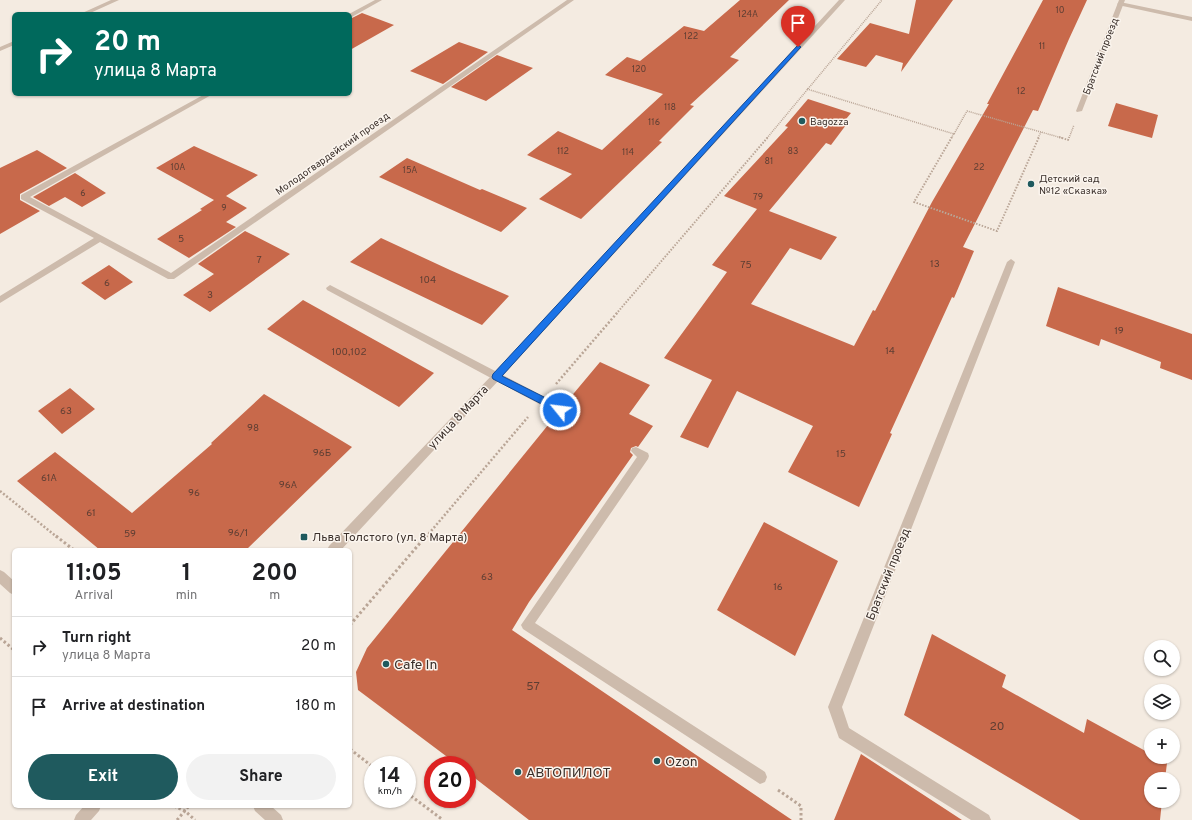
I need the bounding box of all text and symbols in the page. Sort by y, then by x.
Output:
house number: 10 [1055,5,1065,16]
pin [781,6,815,47]
house number: 124А [738,9,758,20]
icon: arrive [787,12,809,34]
street label: Братский проезд [1081,16,1122,97]
text: 20 m [94,25,161,61]
icon: right [28,28,80,80]
house number: 122 [684,31,698,42]
house number: 11 [1039,41,1045,52]
text: улица 8 Марта [94,60,217,83]
house number: 120 [632,64,647,75]
house number: 12 [1017,86,1025,97]
house number: 118 [664,102,676,113]
street label: Молодогвардейский проезд [273,110,393,199]
marker: Bagozza [797,116,807,126]
place label: Bagozza [810,116,848,129]
house number: 116 [648,117,660,128]
house number: 112 [557,146,569,157]
house number: 83 [788,146,798,157]
house number: 114 [622,147,634,158]
house number: 81 [765,156,773,167]
house number: 10А [171,162,185,173]
house number: 22 [973,162,985,173]
house number: 15А [403,165,417,176]
place label: Детский сад №12 «Сказка» [1039,173,1107,198]
marker: Детский сад №12 «Сказка» [1026,179,1036,189]
house number: 6 [80,188,86,199]
house number: 79 [753,192,763,203]
house number: 9 [221,203,227,214]
house number: 5 [178,233,184,246]
house number: 7 [256,254,262,267]
house number: 13 [930,258,940,271]
house number: 75 [740,259,752,272]
house number: 104 [420,274,436,287]
house number: 6 [104,277,110,290]
house number: 3 [207,289,213,302]
house number: 19 [1114,325,1124,338]
house number: 14 [885,345,895,358]
house number: 100,102 [331,346,367,359]
street label: улица 8 Марта [425,382,492,453]
position arrow [539,389,581,431]
house number: 63 [60,405,72,418]
house number: 98 [247,422,259,435]
house number: 96Б [313,447,331,460]
house number: 15 [836,448,846,461]
house number: 61А [41,472,57,485]
house number: 96А [279,479,297,492]
house number: 96 [188,487,200,500]
house number: 61 [86,507,96,520]
street label: Братский проезд [863,526,915,623]
house number: 96/1 [228,527,248,540]
house number: 59 [124,528,136,541]
place label: Льва Толстого (ул. 8 Марта) [312,530,467,546]
marker: Льва Толстого (ул. 8 Марта) [299,532,309,542]
text: 11:05 [66,559,122,589]
text: 1 [182,559,191,589]
text: 200 [252,559,298,589]
house number: 63 [481,571,493,584]
house number: 16 [773,581,783,594]
text: Arrival [74,588,113,604]
text: min [176,588,197,604]
text: m [269,588,280,604]
text: Turn right [62,629,131,648]
icon: right [28,636,50,658]
text: 20 m [301,637,336,656]
map controls [1144,640,1180,808]
button: search [1144,640,1180,676]
text: улица 8 Марта [62,648,151,664]
place label: Cafe In [394,657,437,674]
marker: Cafe In [381,659,391,669]
house number: 57 [526,679,540,695]
button: layers [1144,684,1180,720]
icon: arrive [28,696,50,718]
text: Arrive at destination [62,697,205,716]
text: 180 m [296,697,336,716]
house number: 20 [989,719,1005,735]
button: + [1144,728,1180,764]
button: Exit [28,754,178,800]
button: Share [186,754,336,800]
place label: Ozon [665,754,698,771]
speed limit sign: 20 [424,756,476,808]
marker: Ozon [652,756,662,766]
text: 14 [380,764,400,790]
place label: АВТОПИЛОТ [526,765,611,782]
marker: АВТОПИЛОТ [513,767,523,777]
button: − [1144,772,1180,808]
text: km/h [378,785,402,798]

